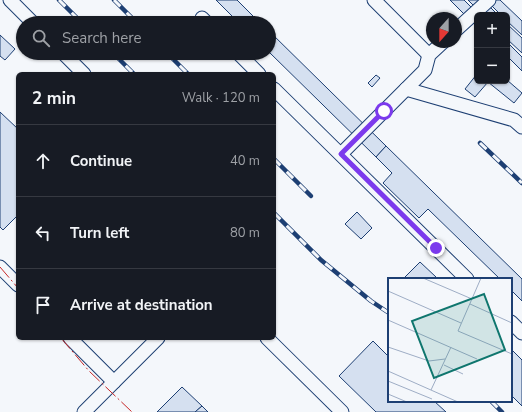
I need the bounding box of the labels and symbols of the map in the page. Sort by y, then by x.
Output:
north arrow [426,12,462,48]
route start [375,102,393,120]
route end [427,239,445,257]
inset map [388,278,512,402]

